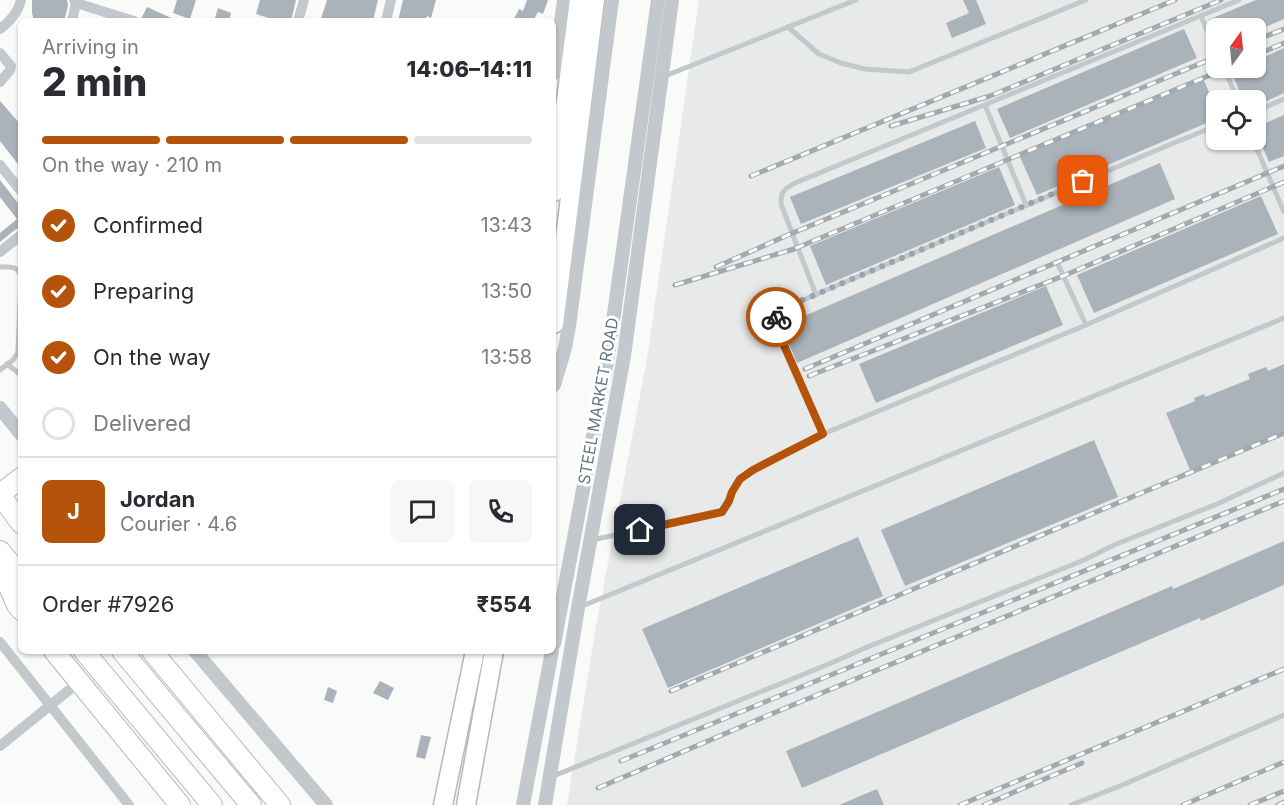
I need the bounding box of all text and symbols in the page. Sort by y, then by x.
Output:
north arrow [1206,18,1266,78]
map controls [1206,18,1266,150]
text: Arriving in [42,35,139,59]
text: 14:06–14:11 [407,56,532,82]
text: 2 min [42,58,147,105]
button: locate [1206,90,1266,150]
text: On the way · 210 m [42,153,222,177]
pin [1057,155,1108,206]
icon: bag [1066,164,1099,197]
icon: check [42,209,75,242]
text: Confirmed [93,212,203,238]
text: 13:43 [480,213,532,237]
icon: check [42,275,75,308]
text: Preparing [93,278,194,304]
text: 13:50 [481,279,532,303]
courier [746,287,806,347]
icon: bike [760,301,793,334]
street label: STEEL MARKET ROAD [573,316,623,486]
icon: check [42,341,75,374]
text: On the way [93,344,211,370]
text: 13:58 [481,345,532,369]
text: Delivered [93,410,191,436]
button: chat [391,480,454,543]
button: phone [469,480,532,543]
text: Jordan [120,486,195,512]
text: J [67,498,80,524]
pin [614,504,665,555]
text: Courier · 4.6 [120,512,237,536]
icon: home [623,513,656,546]
text: Order #7926 [42,591,174,617]
text: ₹554 [476,591,532,617]

